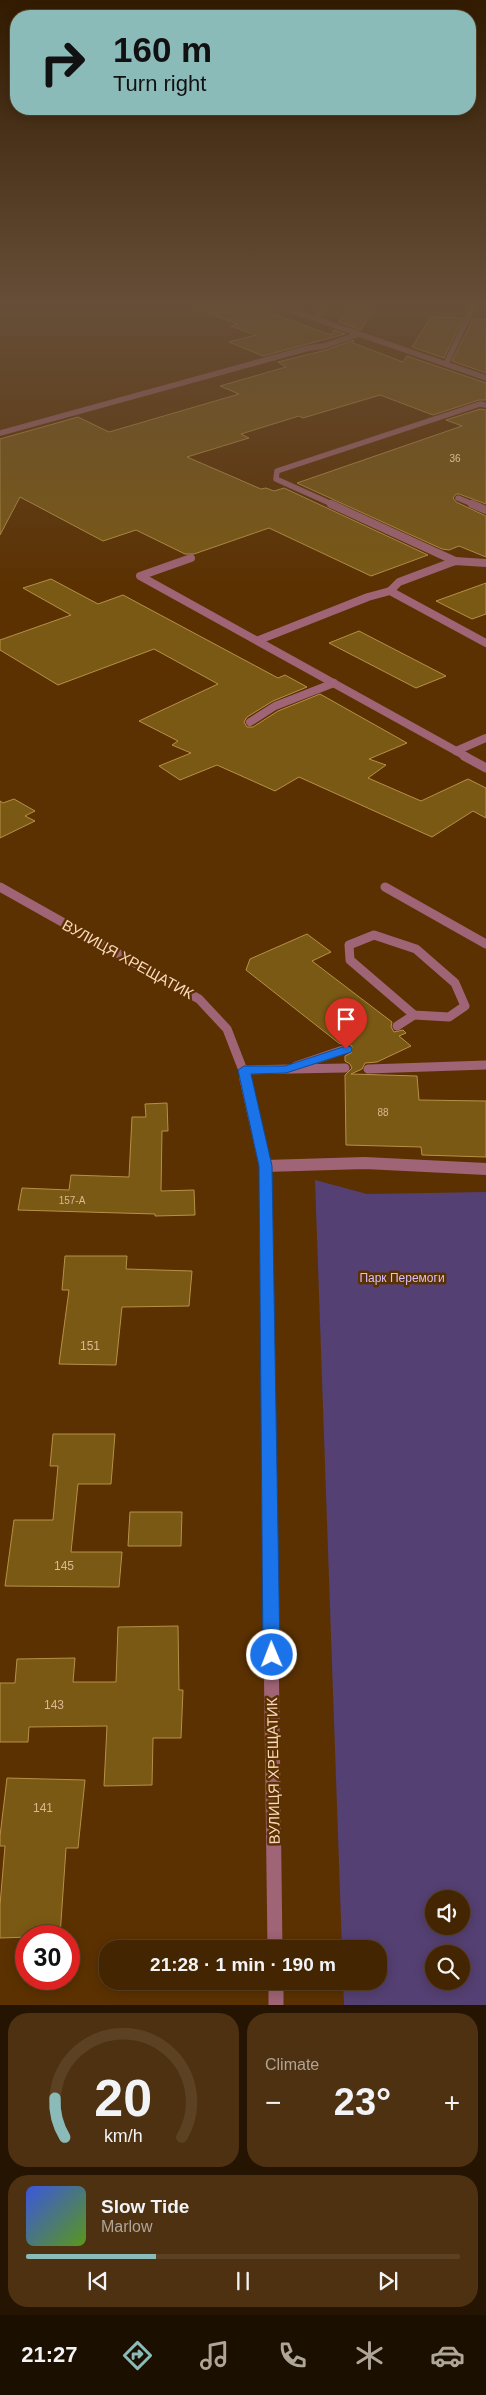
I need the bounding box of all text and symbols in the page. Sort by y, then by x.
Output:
icon: right [30,30,95,95]
text: 160 m [113,30,212,69]
text: Turn right [113,71,206,96]
house number: 36 [449,453,461,464]
street label: ВУЛИЦЯ ХРЕЩАТИК [60,916,197,1002]
pin [325,998,367,1049]
icon: arrive [332,1005,360,1033]
house number: 88 [377,1107,389,1118]
house number: 157-А [59,1195,86,1206]
park label: Парк Перемоги [359,1271,445,1285]
house number: 151 [80,1339,100,1353]
house number: 145 [54,1559,74,1573]
position arrow [245,1628,297,1680]
street label: ВУЛИЦЯ ХРЕЩАТИК [263,1697,283,1845]
house number: 143 [44,1698,64,1712]
house number: 141 [33,1801,53,1815]
map controls [425,1890,470,1990]
button: sound [425,1890,470,1935]
speed limit sign: 30 [15,1925,80,1990]
button: search [425,1945,470,1990]
text: 21:28 · 1 min · 190 m [150,1954,336,1975]
text: Climate [265,2056,319,2073]
text: 20 [95,2069,152,2127]
text: 23° [334,2081,391,2123]
text: − [265,2087,281,2118]
text: + [444,2087,460,2118]
text: km/h [104,2126,143,2146]
text: Slow Tide [101,2196,189,2217]
text: Marlow [101,2218,153,2235]
icon: previous [84,2267,112,2295]
icon: pause [229,2267,257,2295]
icon: next [374,2267,402,2295]
icon: directions [120,2338,155,2373]
icon: music [197,2338,232,2373]
icon: phone [275,2338,310,2373]
icon: climate [352,2338,387,2373]
icon: car [430,2338,465,2373]
text: 21:27 [21,2342,78,2367]

